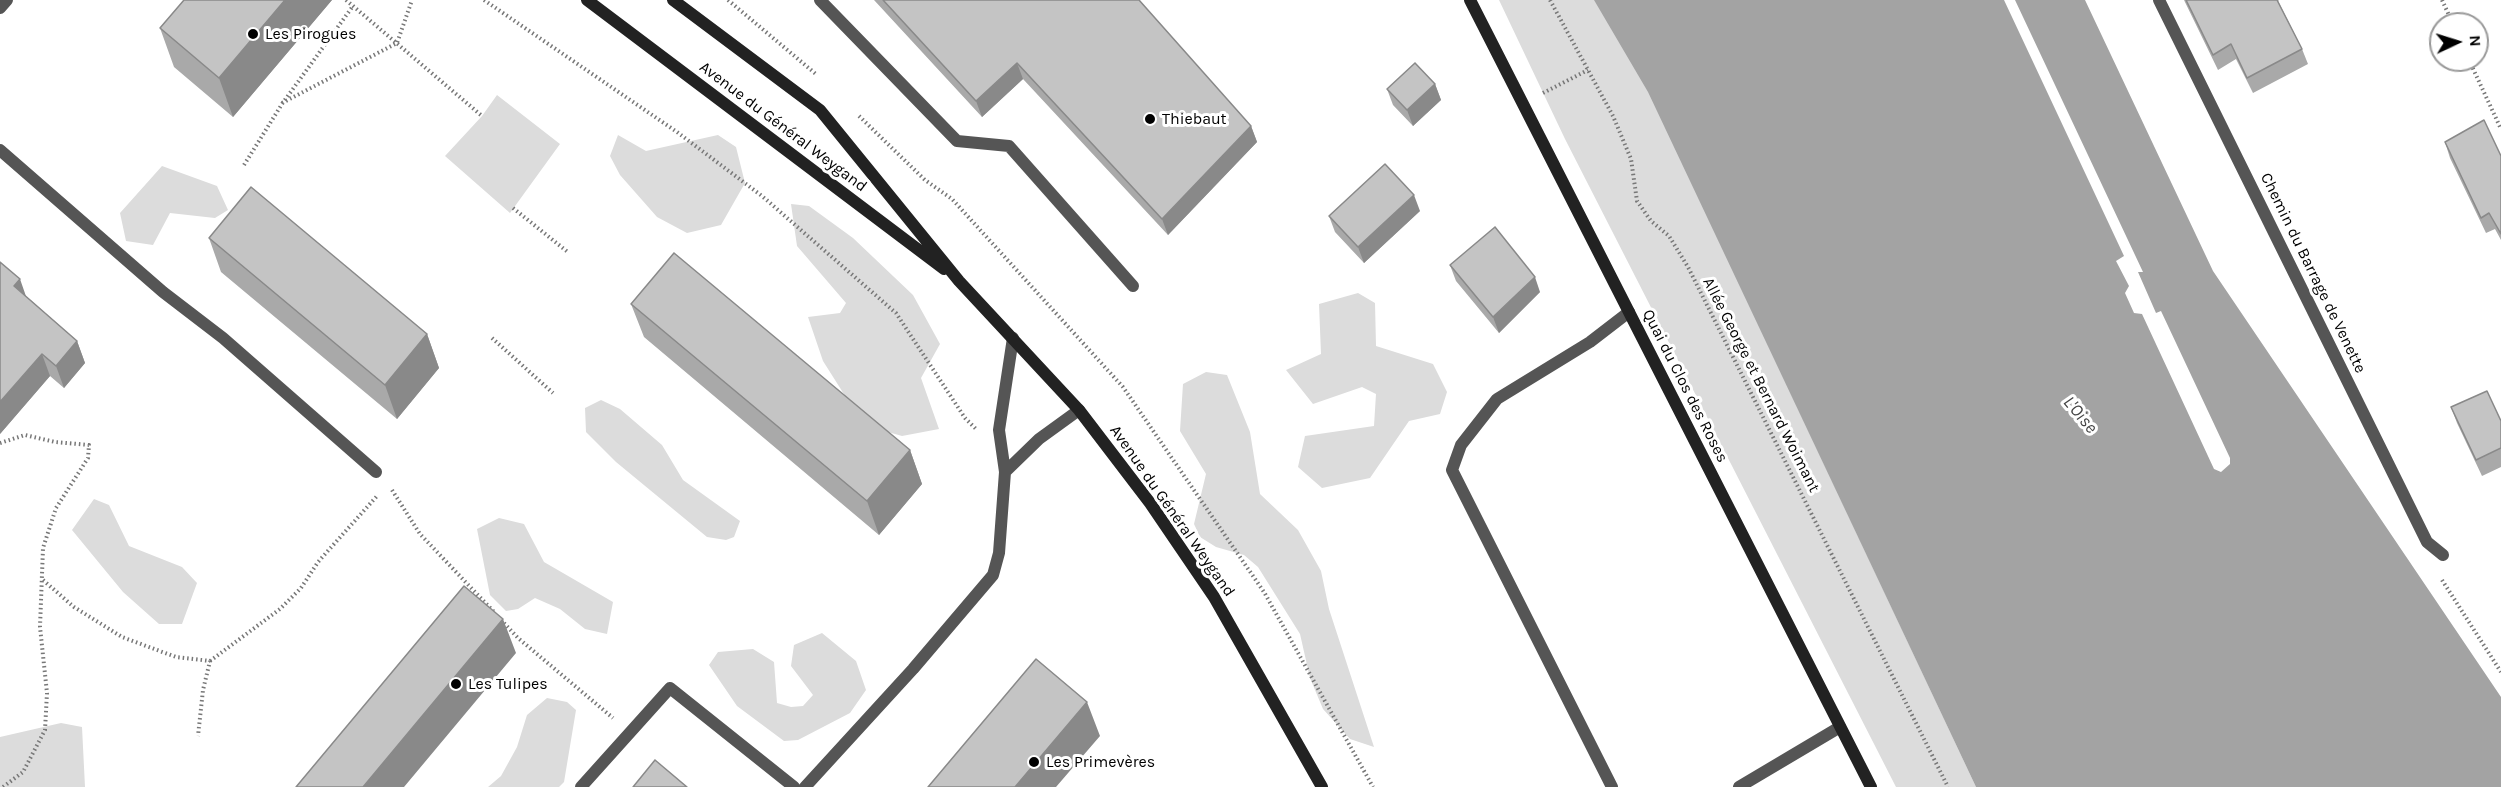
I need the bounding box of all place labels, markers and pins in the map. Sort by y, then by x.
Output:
place label: Les Pirogues [265,24,356,44]
marker: Les Pirogues [246,27,260,41]
place label: Thiebaut [1162,109,1227,129]
marker: Thiebaut [1143,112,1157,126]
place label: Les Tulipes [468,674,548,694]
marker: Les Tulipes [449,677,463,691]
place label: Les Primevères [1046,752,1155,772]
marker: Les Primevères [1027,755,1041,769]

